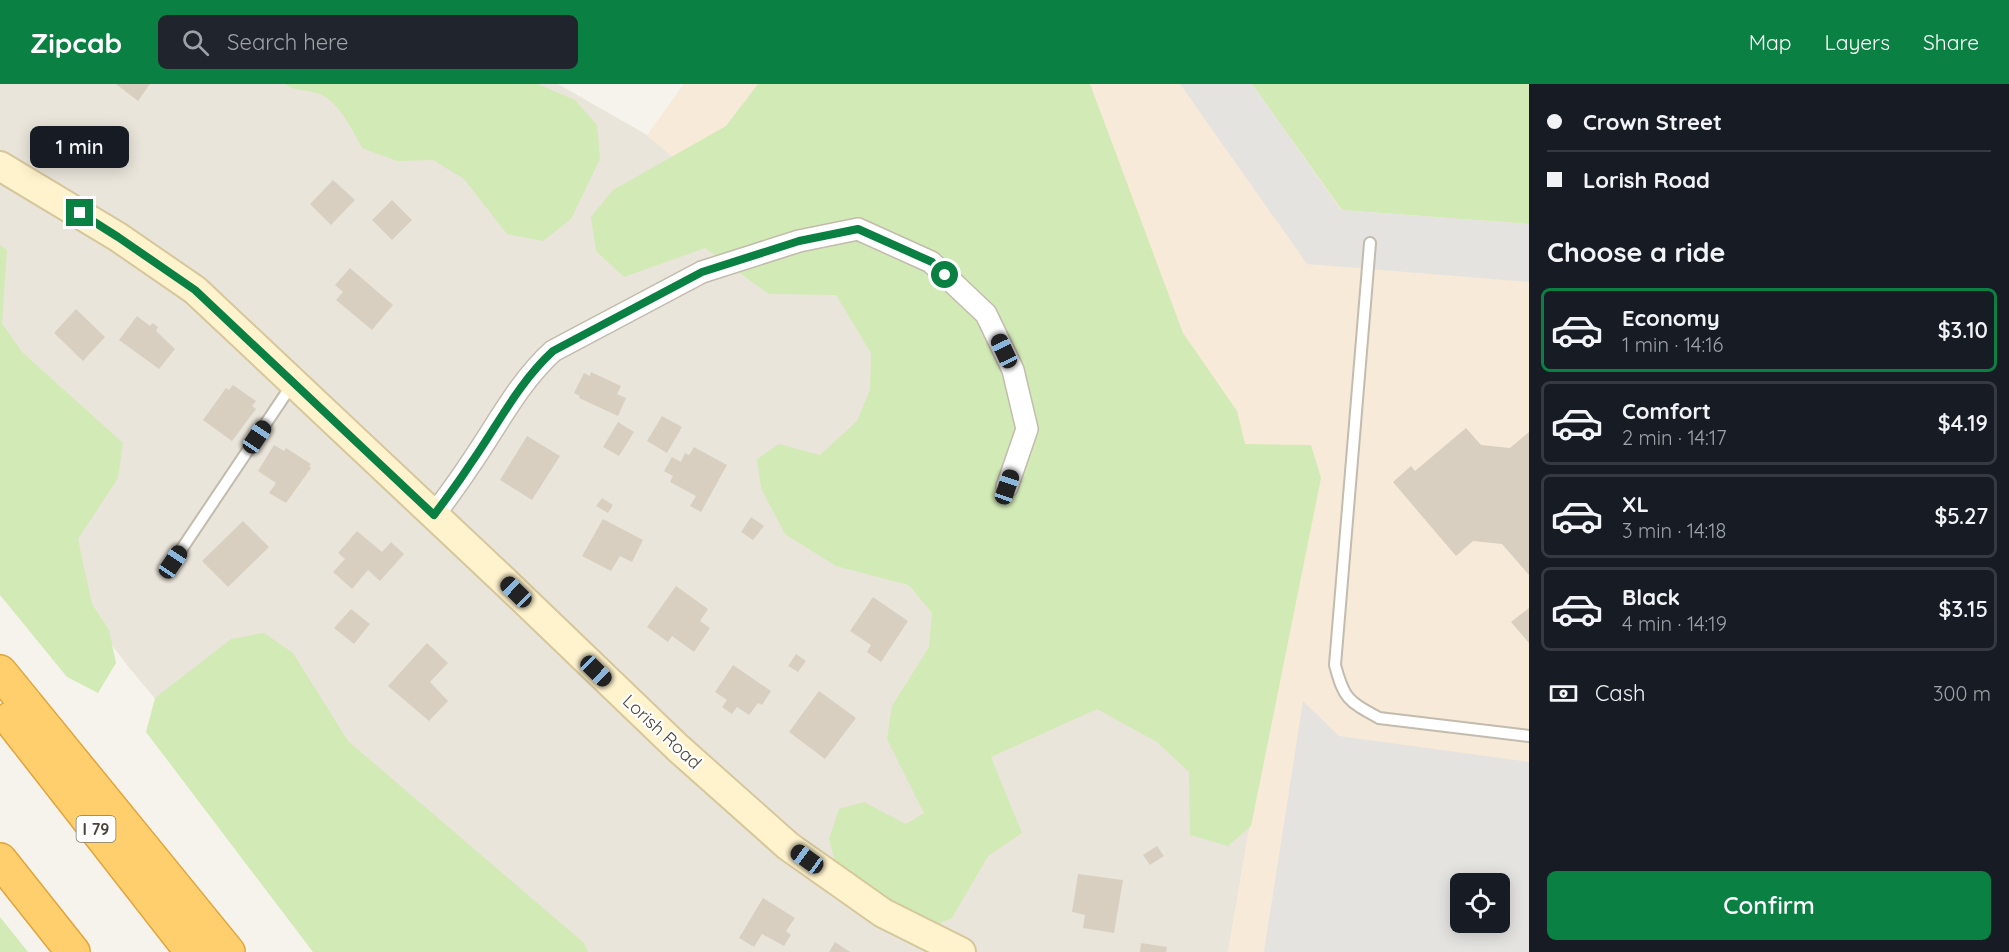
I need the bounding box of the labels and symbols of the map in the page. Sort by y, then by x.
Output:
callout: 1 min [31,126,130,168]
route end [66,199,93,226]
route start [931,261,958,288]
car [988,331,1020,371]
car [239,417,275,457]
car [993,467,1021,507]
car [155,542,191,582]
car [497,573,535,611]
car [577,652,615,690]
street label: Lorish Road [618,689,707,774]
road number: I 79 [76,816,116,842]
car [787,841,827,877]

